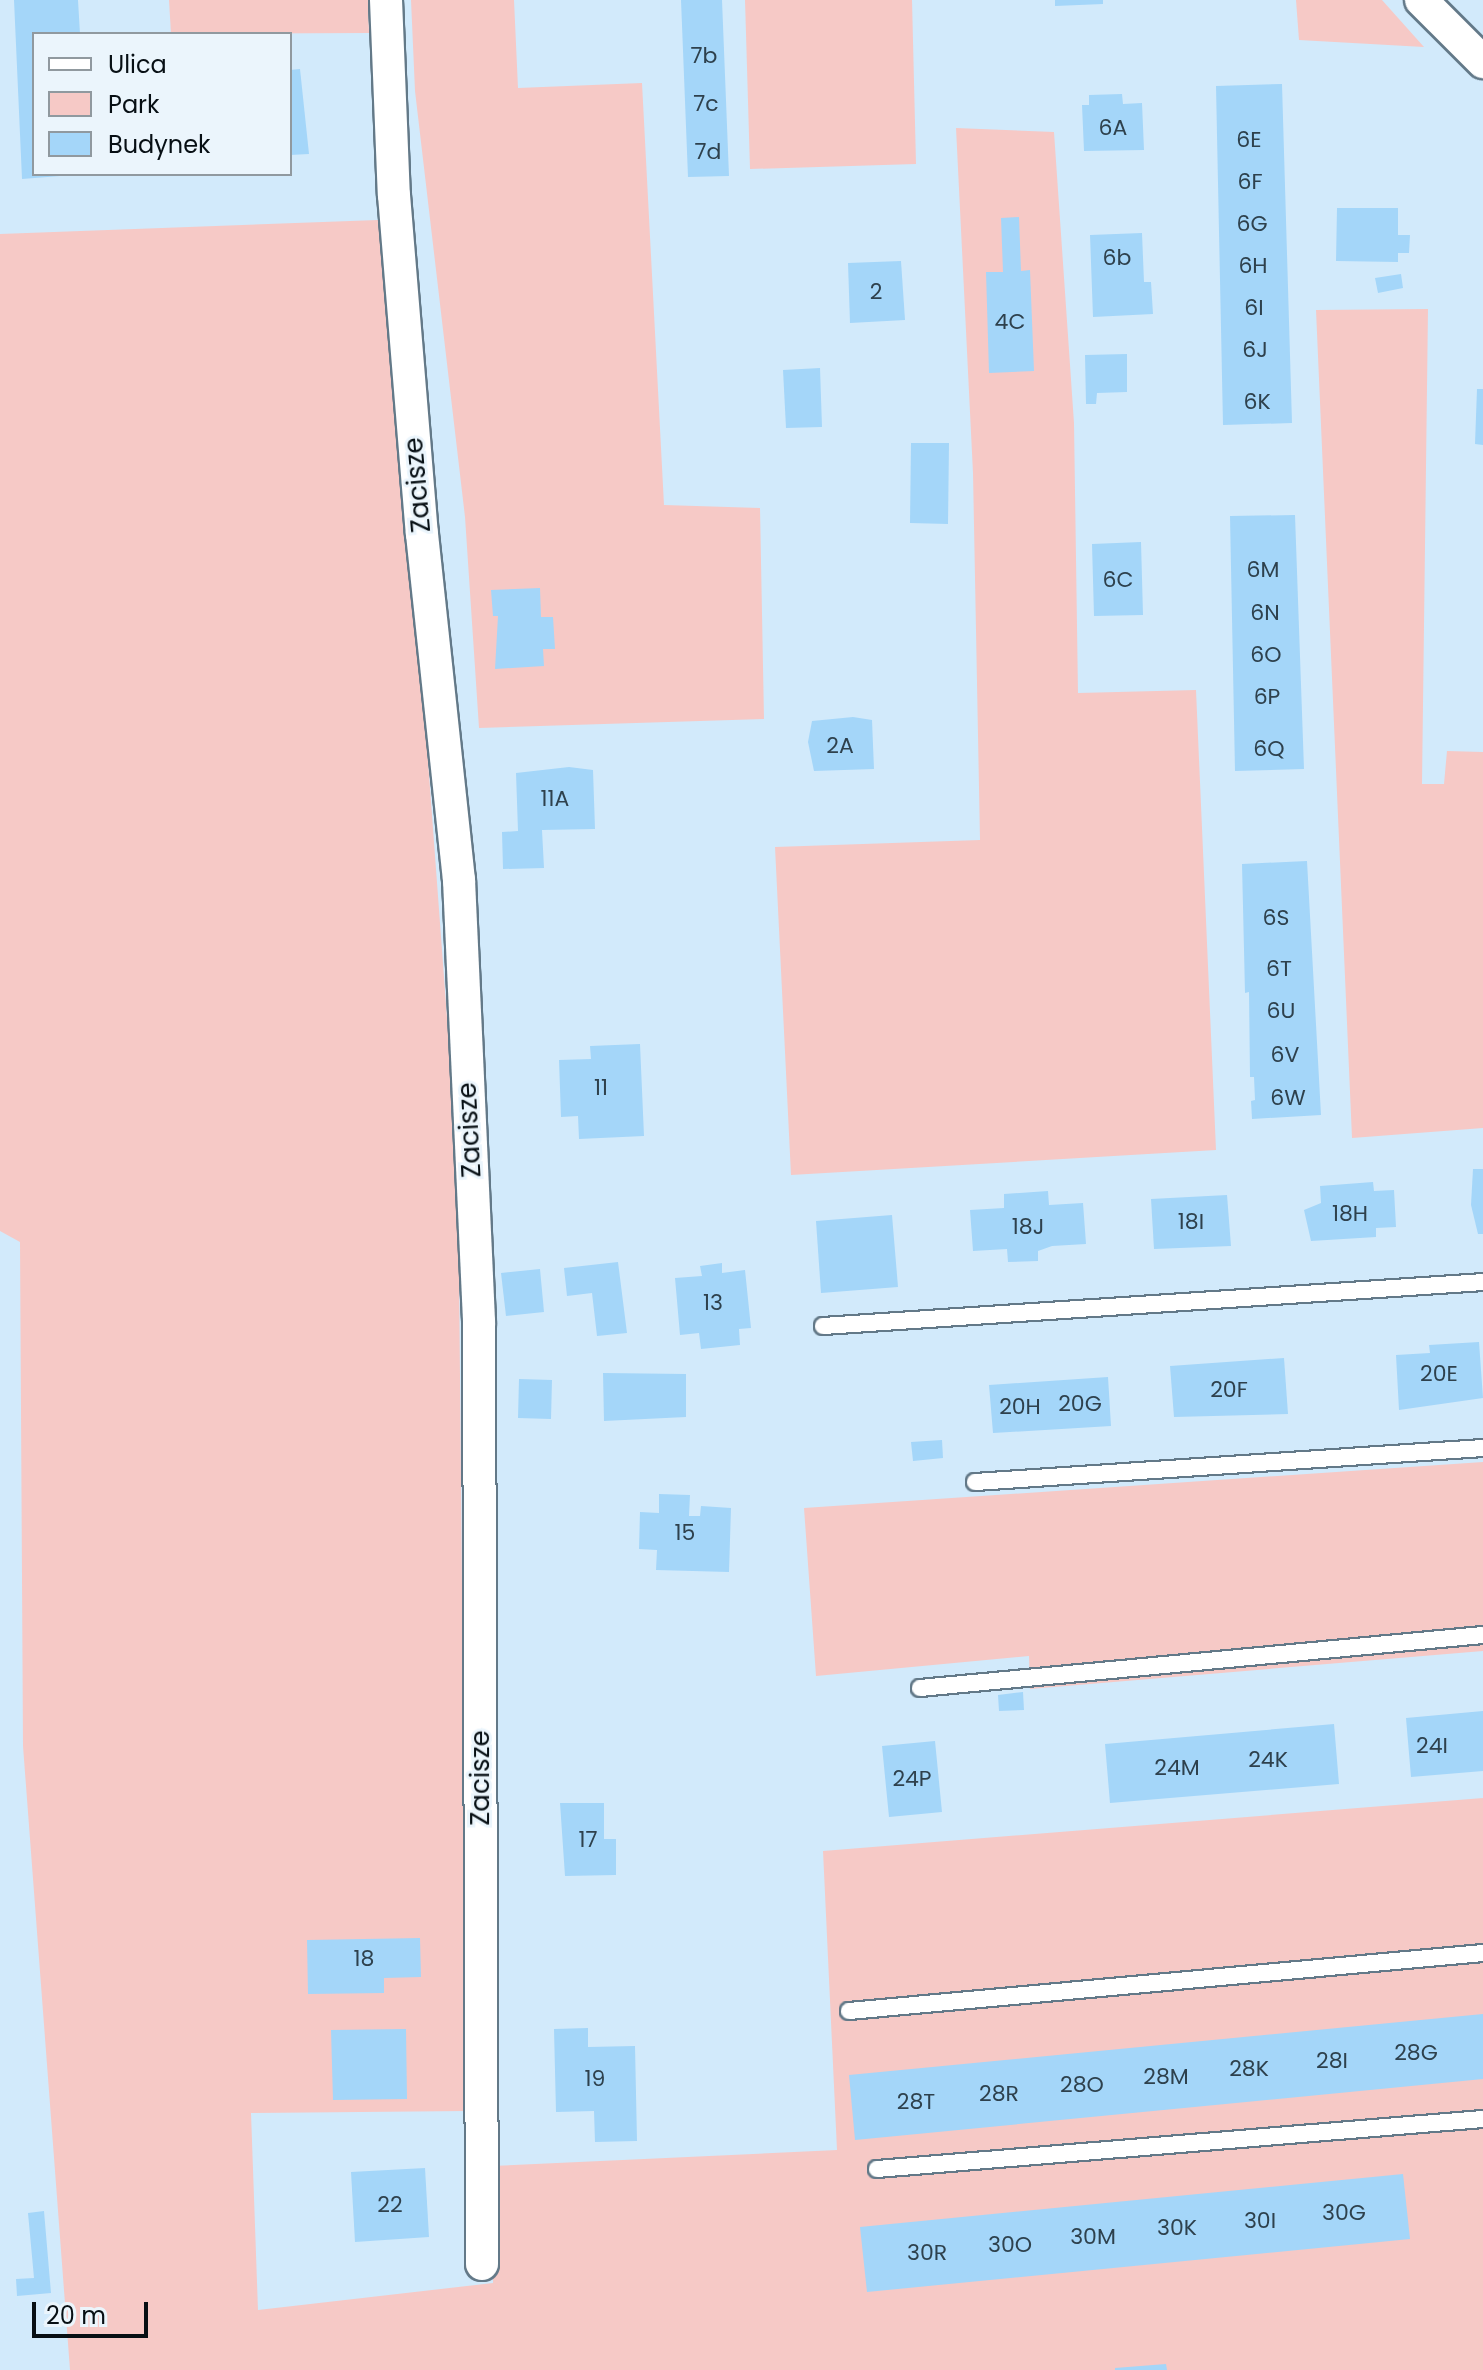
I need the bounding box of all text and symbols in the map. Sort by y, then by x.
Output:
legend [32,32,292,176]
house number: 7b [691,43,717,69]
text: Ulica [108,48,167,81]
text: Park [108,88,159,121]
house number: 7c [693,91,719,117]
house number: 6A [1099,115,1127,141]
house number: 6E [1236,127,1262,153]
text: Budynek [108,128,210,161]
house number: 7d [695,139,721,165]
house number: 6F [1237,169,1263,195]
house number: 6G [1236,211,1268,237]
house number: 6b [1103,245,1131,271]
house number: 6H [1238,253,1268,279]
house number: 2 [870,279,882,305]
house number: 6I [1244,295,1264,321]
house number: 4C [995,309,1025,335]
house number: 6J [1242,337,1268,363]
house number: 6K [1243,389,1271,415]
street label: Zacisze [398,436,438,534]
house number: 6M [1247,557,1279,583]
house number: 6C [1103,567,1133,593]
house number: 6N [1250,600,1280,626]
house number: 6O [1250,642,1282,668]
house number: 6P [1254,684,1280,710]
house number: 2A [826,733,854,759]
house number: 6Q [1253,736,1285,762]
house number: 11A [541,786,569,812]
house number: 6S [1263,905,1289,931]
house number: 6T [1266,956,1292,982]
house number: 6U [1267,998,1295,1024]
house number: 6V [1271,1042,1299,1068]
house number: 11 [594,1075,608,1101]
street label: Zacisze [452,1082,488,1178]
house number: 6W [1270,1085,1306,1111]
house number: 18H [1332,1201,1368,1227]
house number: 18I [1178,1209,1204,1235]
house number: 18J [1012,1214,1044,1240]
house number: 13 [703,1290,723,1316]
house number: 20E [1420,1361,1458,1387]
house number: 20F [1210,1377,1248,1403]
house number: 20G [1058,1391,1102,1417]
house number: 20H [999,1394,1041,1420]
house number: 15 [675,1520,695,1546]
street label: Zacisze [465,1730,497,1826]
house number: 24I [1416,1733,1448,1759]
house number: 24K [1248,1747,1288,1773]
house number: 24M [1154,1755,1200,1781]
house number: 24P [892,1766,932,1792]
house number: 17 [578,1827,598,1853]
house number: 18 [354,1946,374,1972]
house number: 28G [1394,2040,1438,2066]
house number: 28I [1316,2048,1348,2074]
house number: 28K [1229,2056,1269,2082]
house number: 28M [1143,2064,1189,2090]
house number: 19 [585,2066,605,2092]
house number: 28O [1060,2072,1104,2098]
house number: 28R [979,2081,1019,2107]
house number: 28T [897,2089,935,2115]
house number: 22 [377,2192,403,2218]
house number: 30G [1322,2200,1366,2226]
house number: 30I [1244,2208,1276,2234]
house number: 30K [1157,2215,1197,2241]
house number: 30M [1070,2224,1116,2250]
house number: 30O [988,2232,1032,2258]
house number: 30R [907,2240,947,2266]
scale bar [36,2286,152,2336]
text: 20 m [46,2299,106,2332]

